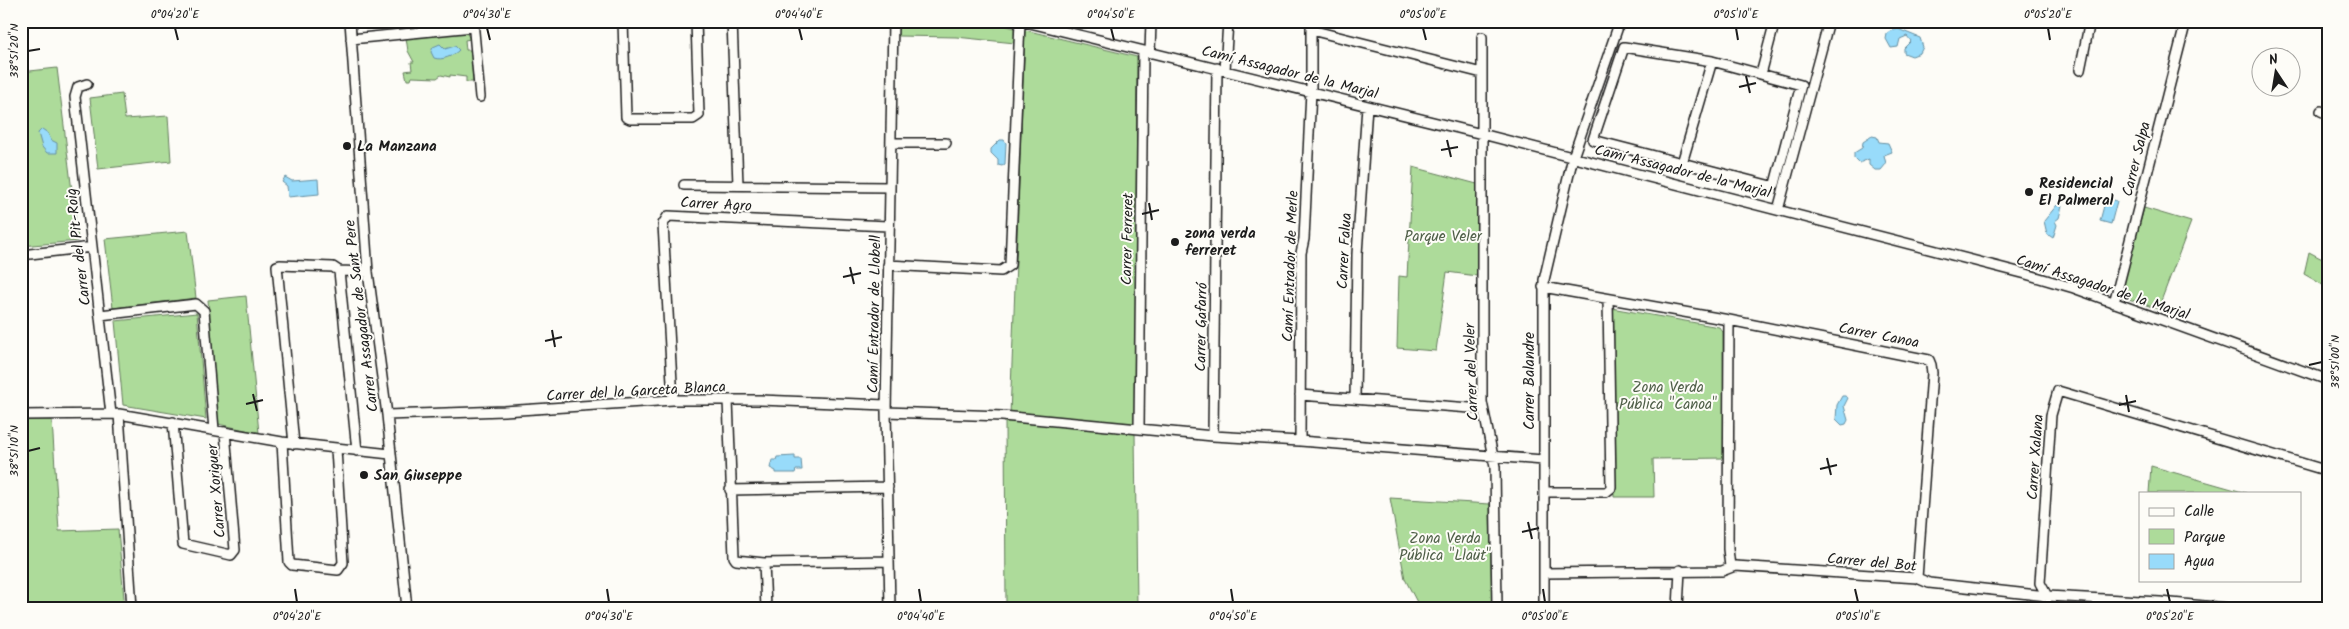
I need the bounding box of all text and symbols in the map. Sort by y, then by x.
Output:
text: 0°04'20"E [151,5,200,24]
text: 0°04'30"E [463,5,512,24]
text: 0°04'40"E [775,5,824,24]
text: 0°04'50"E [1087,5,1136,24]
text: 0°05'00"E [1399,5,1448,24]
text: 0°05'10"E [1713,5,1759,24]
text: 0°05'20"E [2024,5,2073,24]
text: 38°51'20"N [5,23,24,79]
street label: Camí Assagador de la Marjal [1199,39,1381,107]
north arrow [2252,48,2302,98]
text: N [2267,49,2280,72]
street label: Carrer Salpa [2116,119,2158,199]
place label: La Manzana [357,135,437,159]
street label: Camí Assagador de la Marjal [1592,138,1774,206]
marker: La Manzana [341,140,353,152]
place label: Residencial El Palmeral [2039,172,2114,213]
marker: Residencial El Palmeral [2023,186,2035,198]
street label: Carrer del Pit-Roig [60,187,98,307]
street label: Camí Entrador de Merle [1276,190,1306,342]
street label: Carrer Agro [680,191,753,219]
street label: Carrer Ferreret [1115,192,1141,285]
street label: Carrer Falua [1331,212,1359,290]
street label: Carrer Assagador de Sant Pere [338,218,386,413]
place label: zona verda ferreret [1185,222,1256,263]
park label: Parque Veler [1404,225,1483,249]
street label: Camí Entrador de Llobell [862,234,888,393]
marker: zona verda ferreret [1169,236,1181,248]
street label: Camí Assagador de la Marjal [2013,249,2193,327]
street label: Carrer Gafarró [1189,281,1215,372]
street label: Carrer Canoa [1837,316,1921,356]
street label: Carrer del Veler [1458,322,1486,421]
street label: Carrer Balandre [1518,332,1542,430]
text: 38°51'00"N [2326,335,2345,389]
street label: Carrer del la Garceta Blanca [546,375,726,409]
park label: Zona Verda Pública "Canoa" [1619,376,1717,417]
street label: Carrer Xalana [2021,413,2051,501]
text: 38°51'10"N [5,425,24,477]
street label: Carrer Xoriguer [201,442,233,539]
place label: San Giuseppe [374,464,463,488]
marker: San Giuseppe [358,469,370,481]
legend [2139,492,2302,582]
text: Calle [2184,500,2214,524]
text: Parque [2184,526,2225,550]
park label: Zona Verda Pública "Llaüt" [1399,527,1491,568]
street label: Carrer del Bot [1826,547,1918,579]
text: Agua [2184,550,2215,574]
text: 0°04'20"E [273,607,322,626]
text: 0°04'30"E [585,607,634,626]
text: 0°04'40"E [897,607,946,626]
text: 0°04'50"E [1209,607,1258,626]
text: 0°05'00"E [1521,607,1570,626]
text: 0°05'10"E [1835,607,1881,626]
text: 0°05'20"E [2146,607,2195,626]

